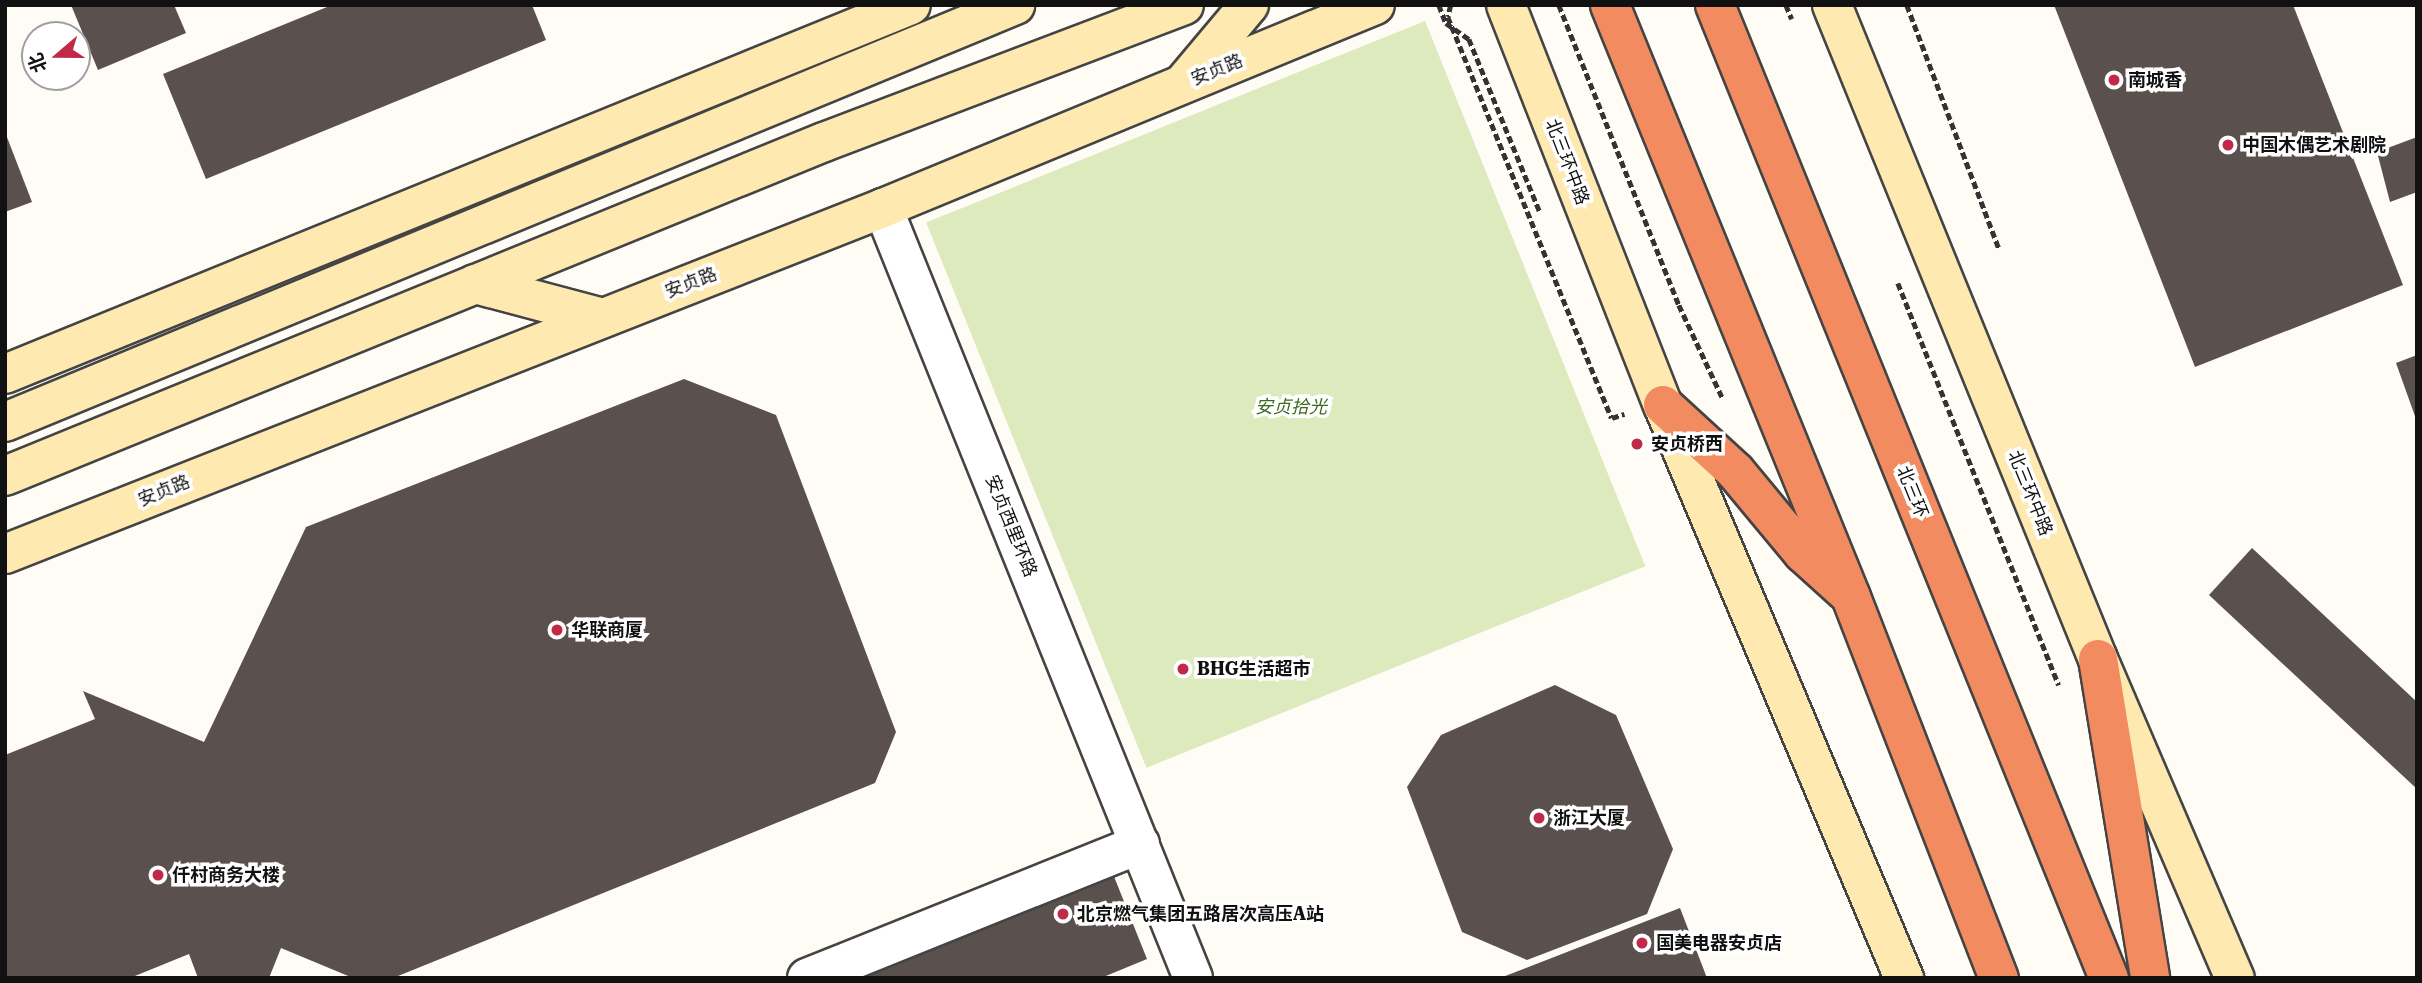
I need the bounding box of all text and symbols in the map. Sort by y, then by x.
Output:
north arrow [21,21,91,91]
text: 北 [24,50,52,76]
street label: 安贞路 [1188,50,1246,90]
place label: 南城香 [2128,69,2182,91]
marker: 南城香 [2106,72,2122,88]
street label: 北三环中路 [1541,116,1593,208]
place label: 中国木偶艺术剧院 [2242,134,2386,156]
marker: 中国木偶艺术剧院 [2220,137,2236,153]
street label: 安贞路 [662,263,720,303]
park label: 安贞拾光 [1255,396,1327,418]
place label: 安贞桥西 [1651,433,1723,455]
marker: 安贞桥西 [1629,436,1645,452]
street label: 北三环中路 [2003,447,2057,539]
street label: 北三环 [1892,463,1932,521]
street label: 安贞路 [135,471,193,511]
street label: 安贞西里环路 [981,472,1041,580]
place label: 华联商厦 [571,619,643,641]
marker: 华联商厦 [549,622,565,638]
place label: BHG生活超市 [1197,658,1311,680]
marker: BHG生活超市 [1175,661,1191,677]
place label: 浙江大厦 [1553,807,1625,829]
marker: 浙江大厦 [1531,810,1547,826]
place label: 仟村商务大楼 [172,864,280,886]
marker: 仟村商务大楼 [150,867,166,883]
place label: 北京燃气集团五路居次高压A站 [1077,903,1324,925]
marker: 北京燃气集团五路居次高压A站 [1055,906,1071,922]
place label: 国美电器安贞店 [1656,932,1782,954]
marker: 国美电器安贞店 [1634,935,1650,951]

